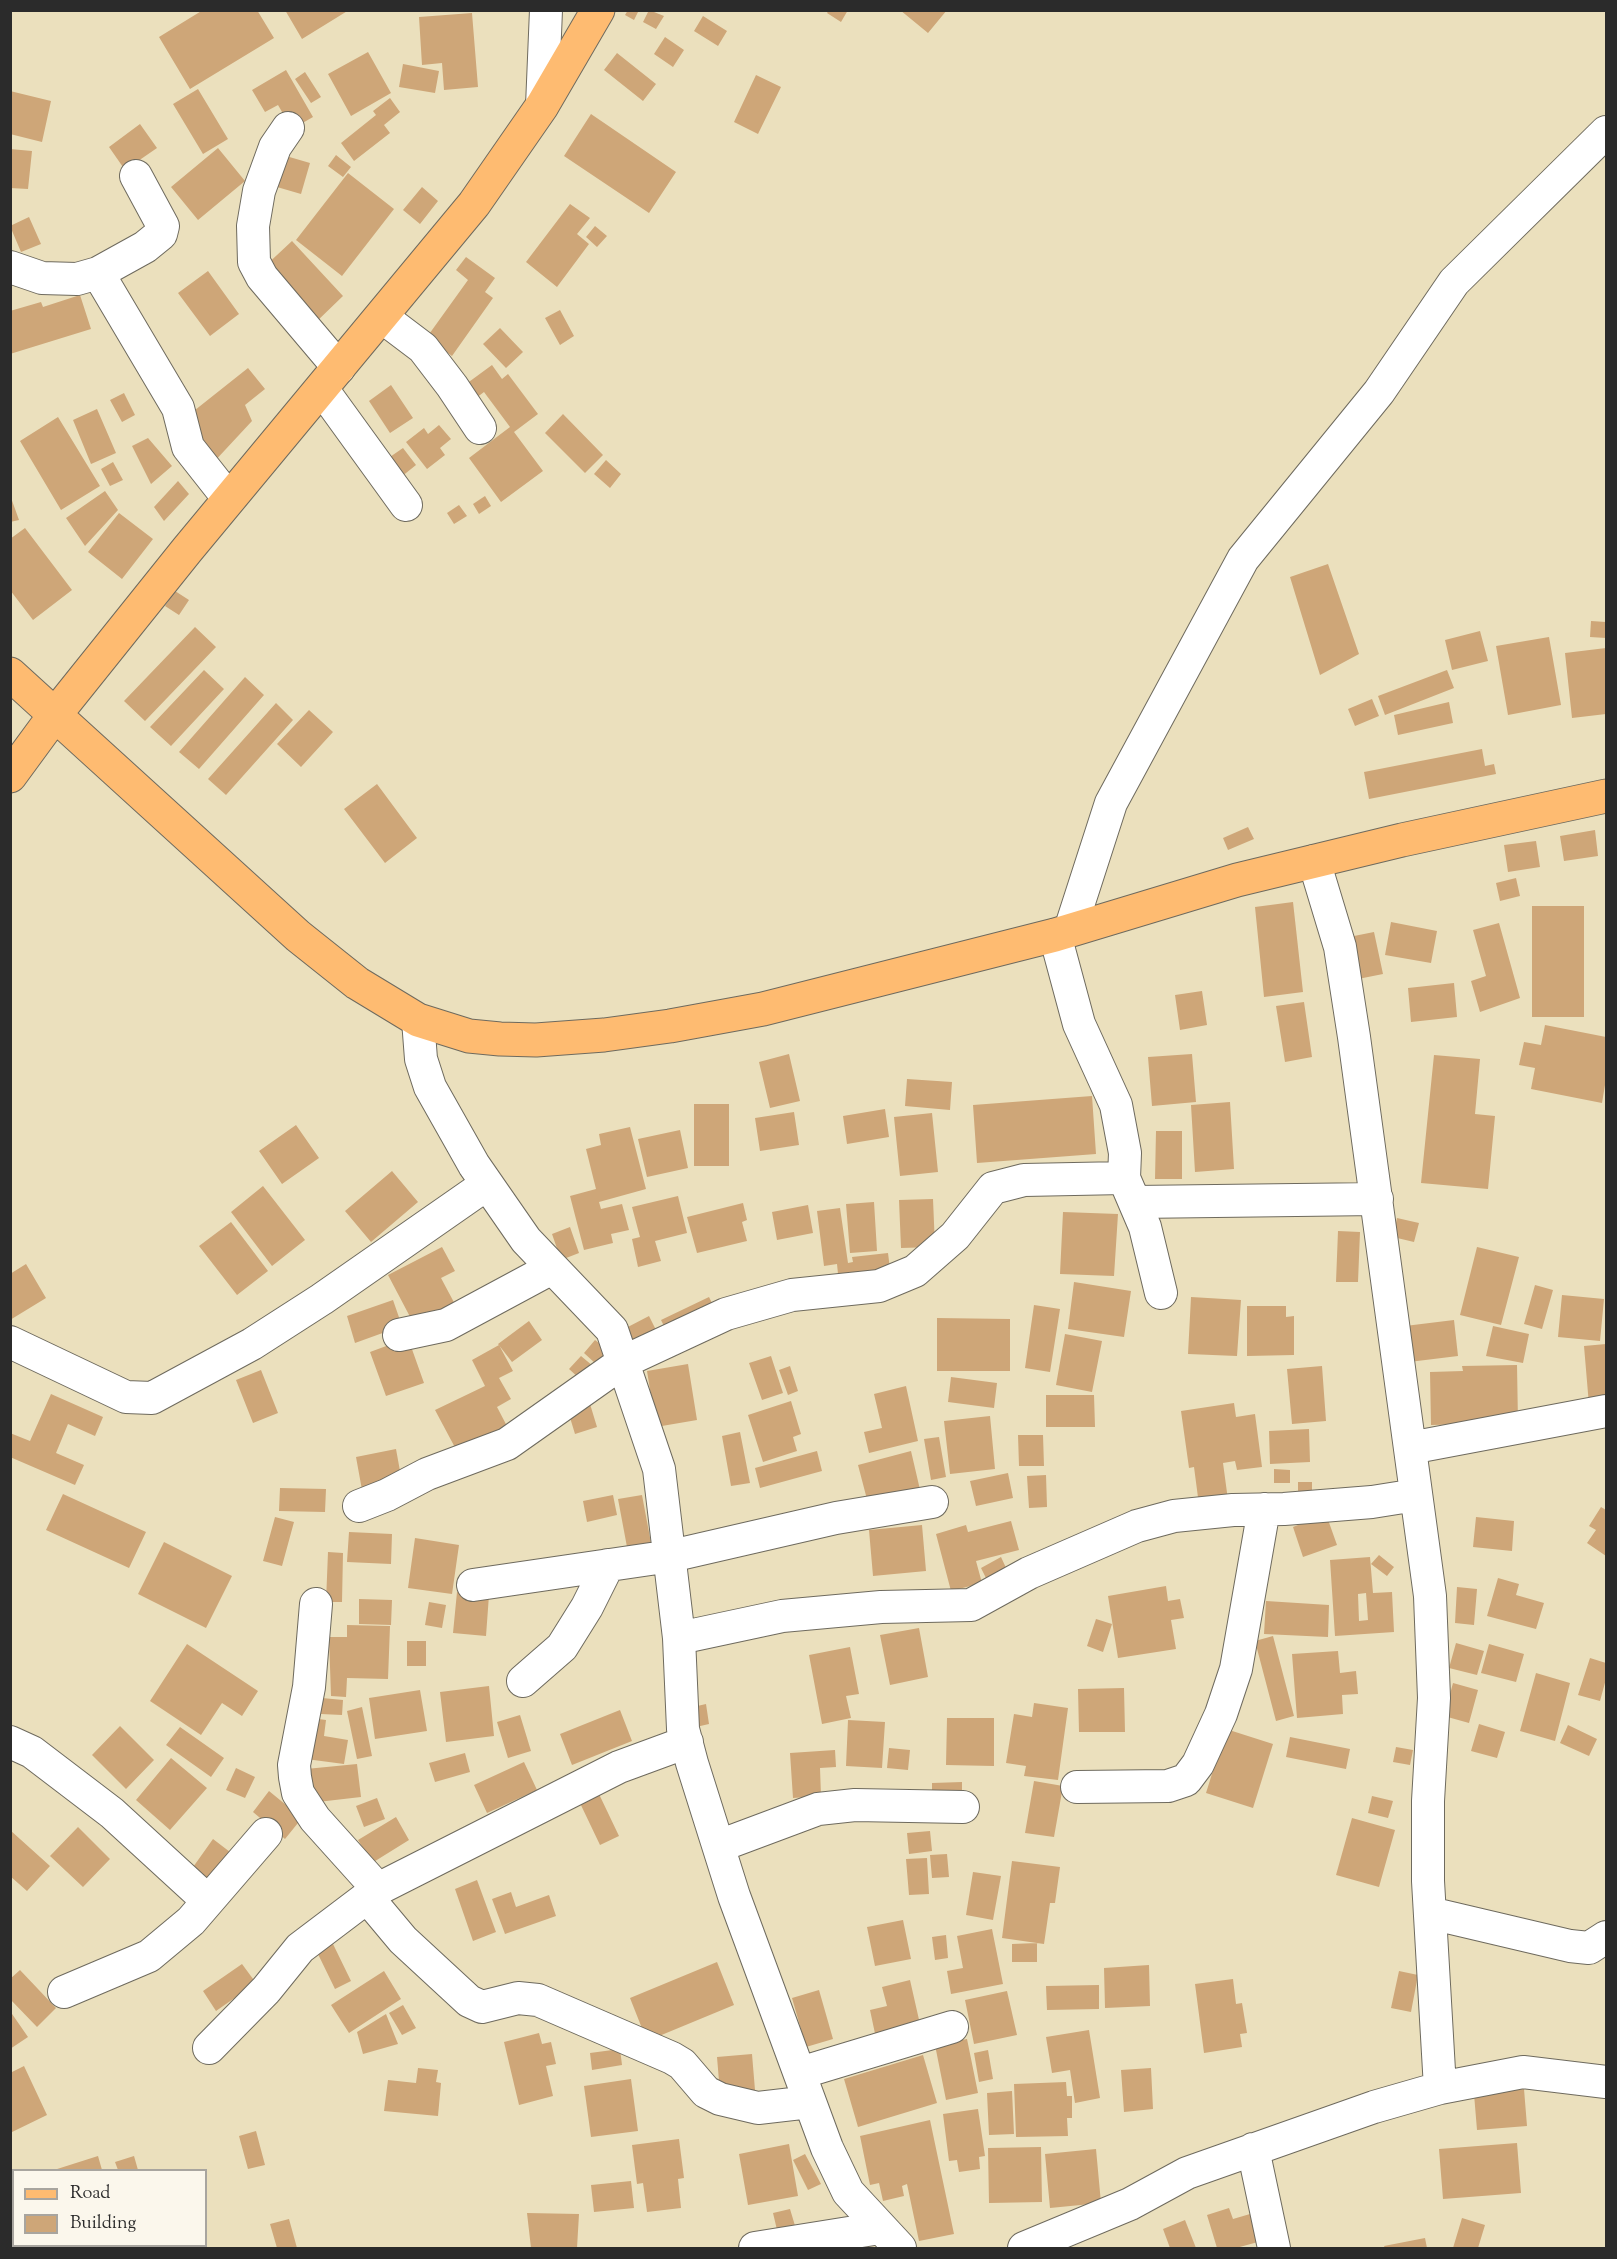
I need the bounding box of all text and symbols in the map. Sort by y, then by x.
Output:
legend [12,2169,207,2247]
text: Road [70,2181,110,2207]
text: Building [70,2211,136,2237]

